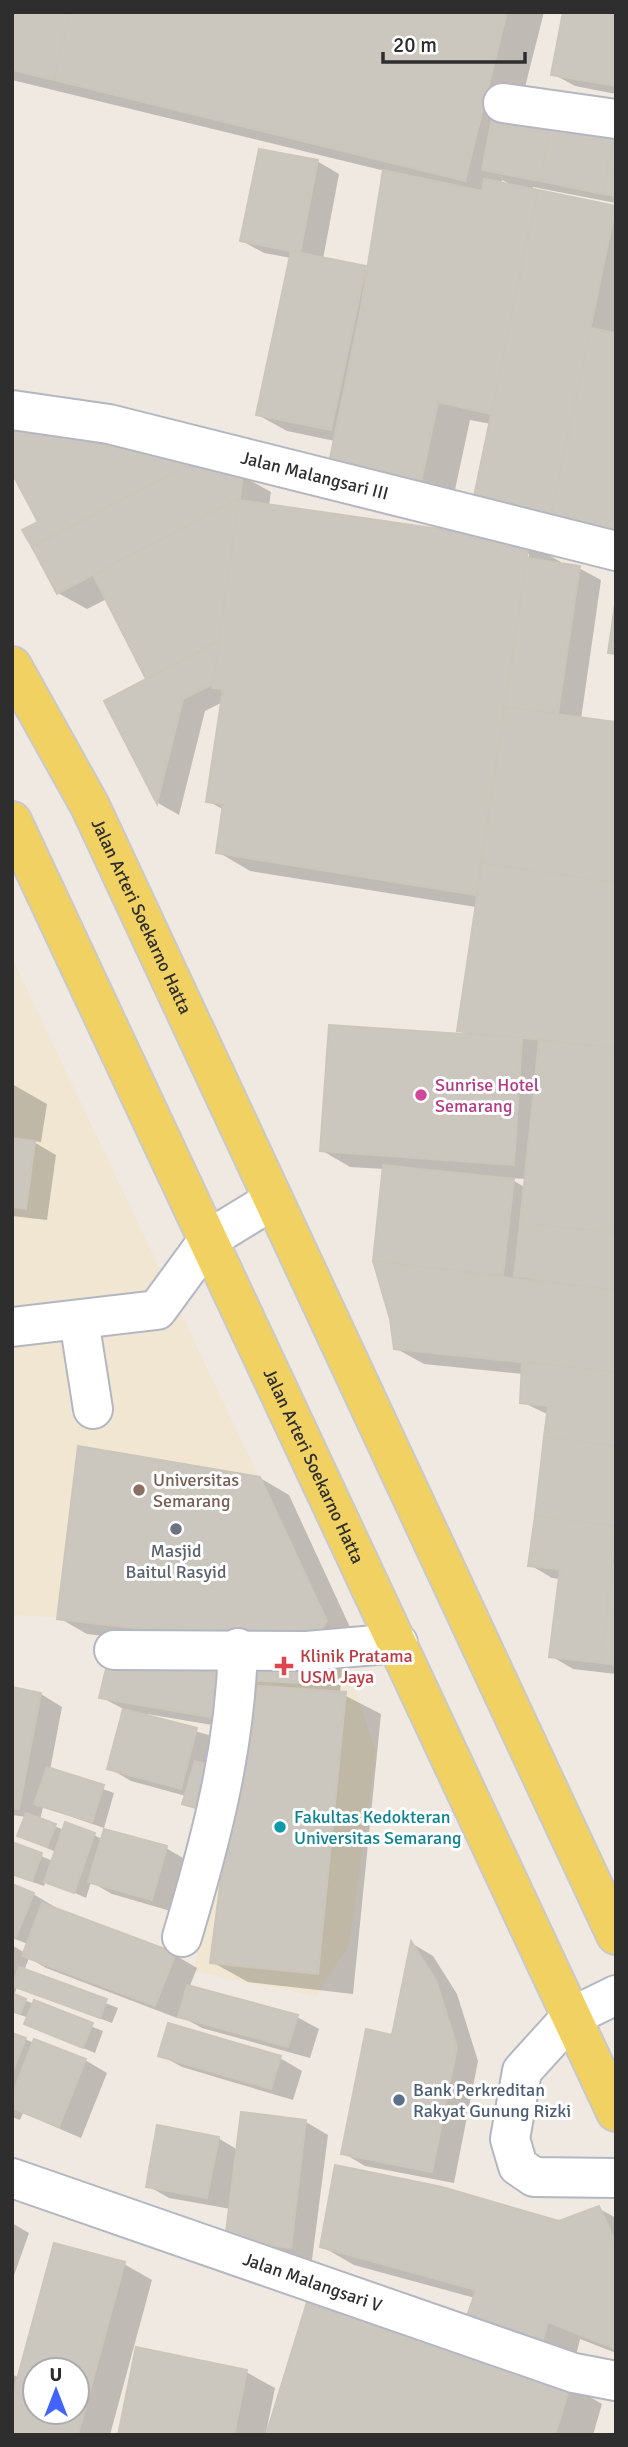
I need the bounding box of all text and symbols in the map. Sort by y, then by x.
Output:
scale bar [383,21,525,65]
text: 20 m [393,32,437,58]
street label: Jalan Malangsari III [239,446,391,505]
street label: Jalan Arteri Soekarno Hatta [86,815,196,1018]
place label: Sunrise Hotel Semarang [435,1074,539,1117]
marker: Sunrise Hotel Semarang [413,1087,429,1103]
street label: Jalan Arteri Soekarno Hatta [259,1365,369,1567]
place label: Universitas Semarang [153,1469,239,1512]
marker: Universitas Semarang [131,1482,147,1498]
marker: Masjid Baitul Rasyid [168,1521,184,1537]
place label: Masjid Baitul Rasyid [126,1540,226,1583]
place label: Klinik Pratama USM Jaya [300,1645,413,1688]
marker: Klinik Pratama USM Jaya [274,1656,294,1676]
place label: Fakultas Kedokteran Universitas Semarang [294,1806,462,1849]
marker: Fakultas Kedokteran Universitas Semarang [272,1819,288,1835]
place label: Bank Perkreditan Rakyat Gunung Rizki [413,2079,571,2122]
marker: Bank Perkreditan Rakyat Gunung Rizki [391,2092,407,2108]
street label: Jalan Malangsari V [240,2248,385,2317]
north arrow [21,2356,91,2426]
text: U [50,2363,62,2387]

